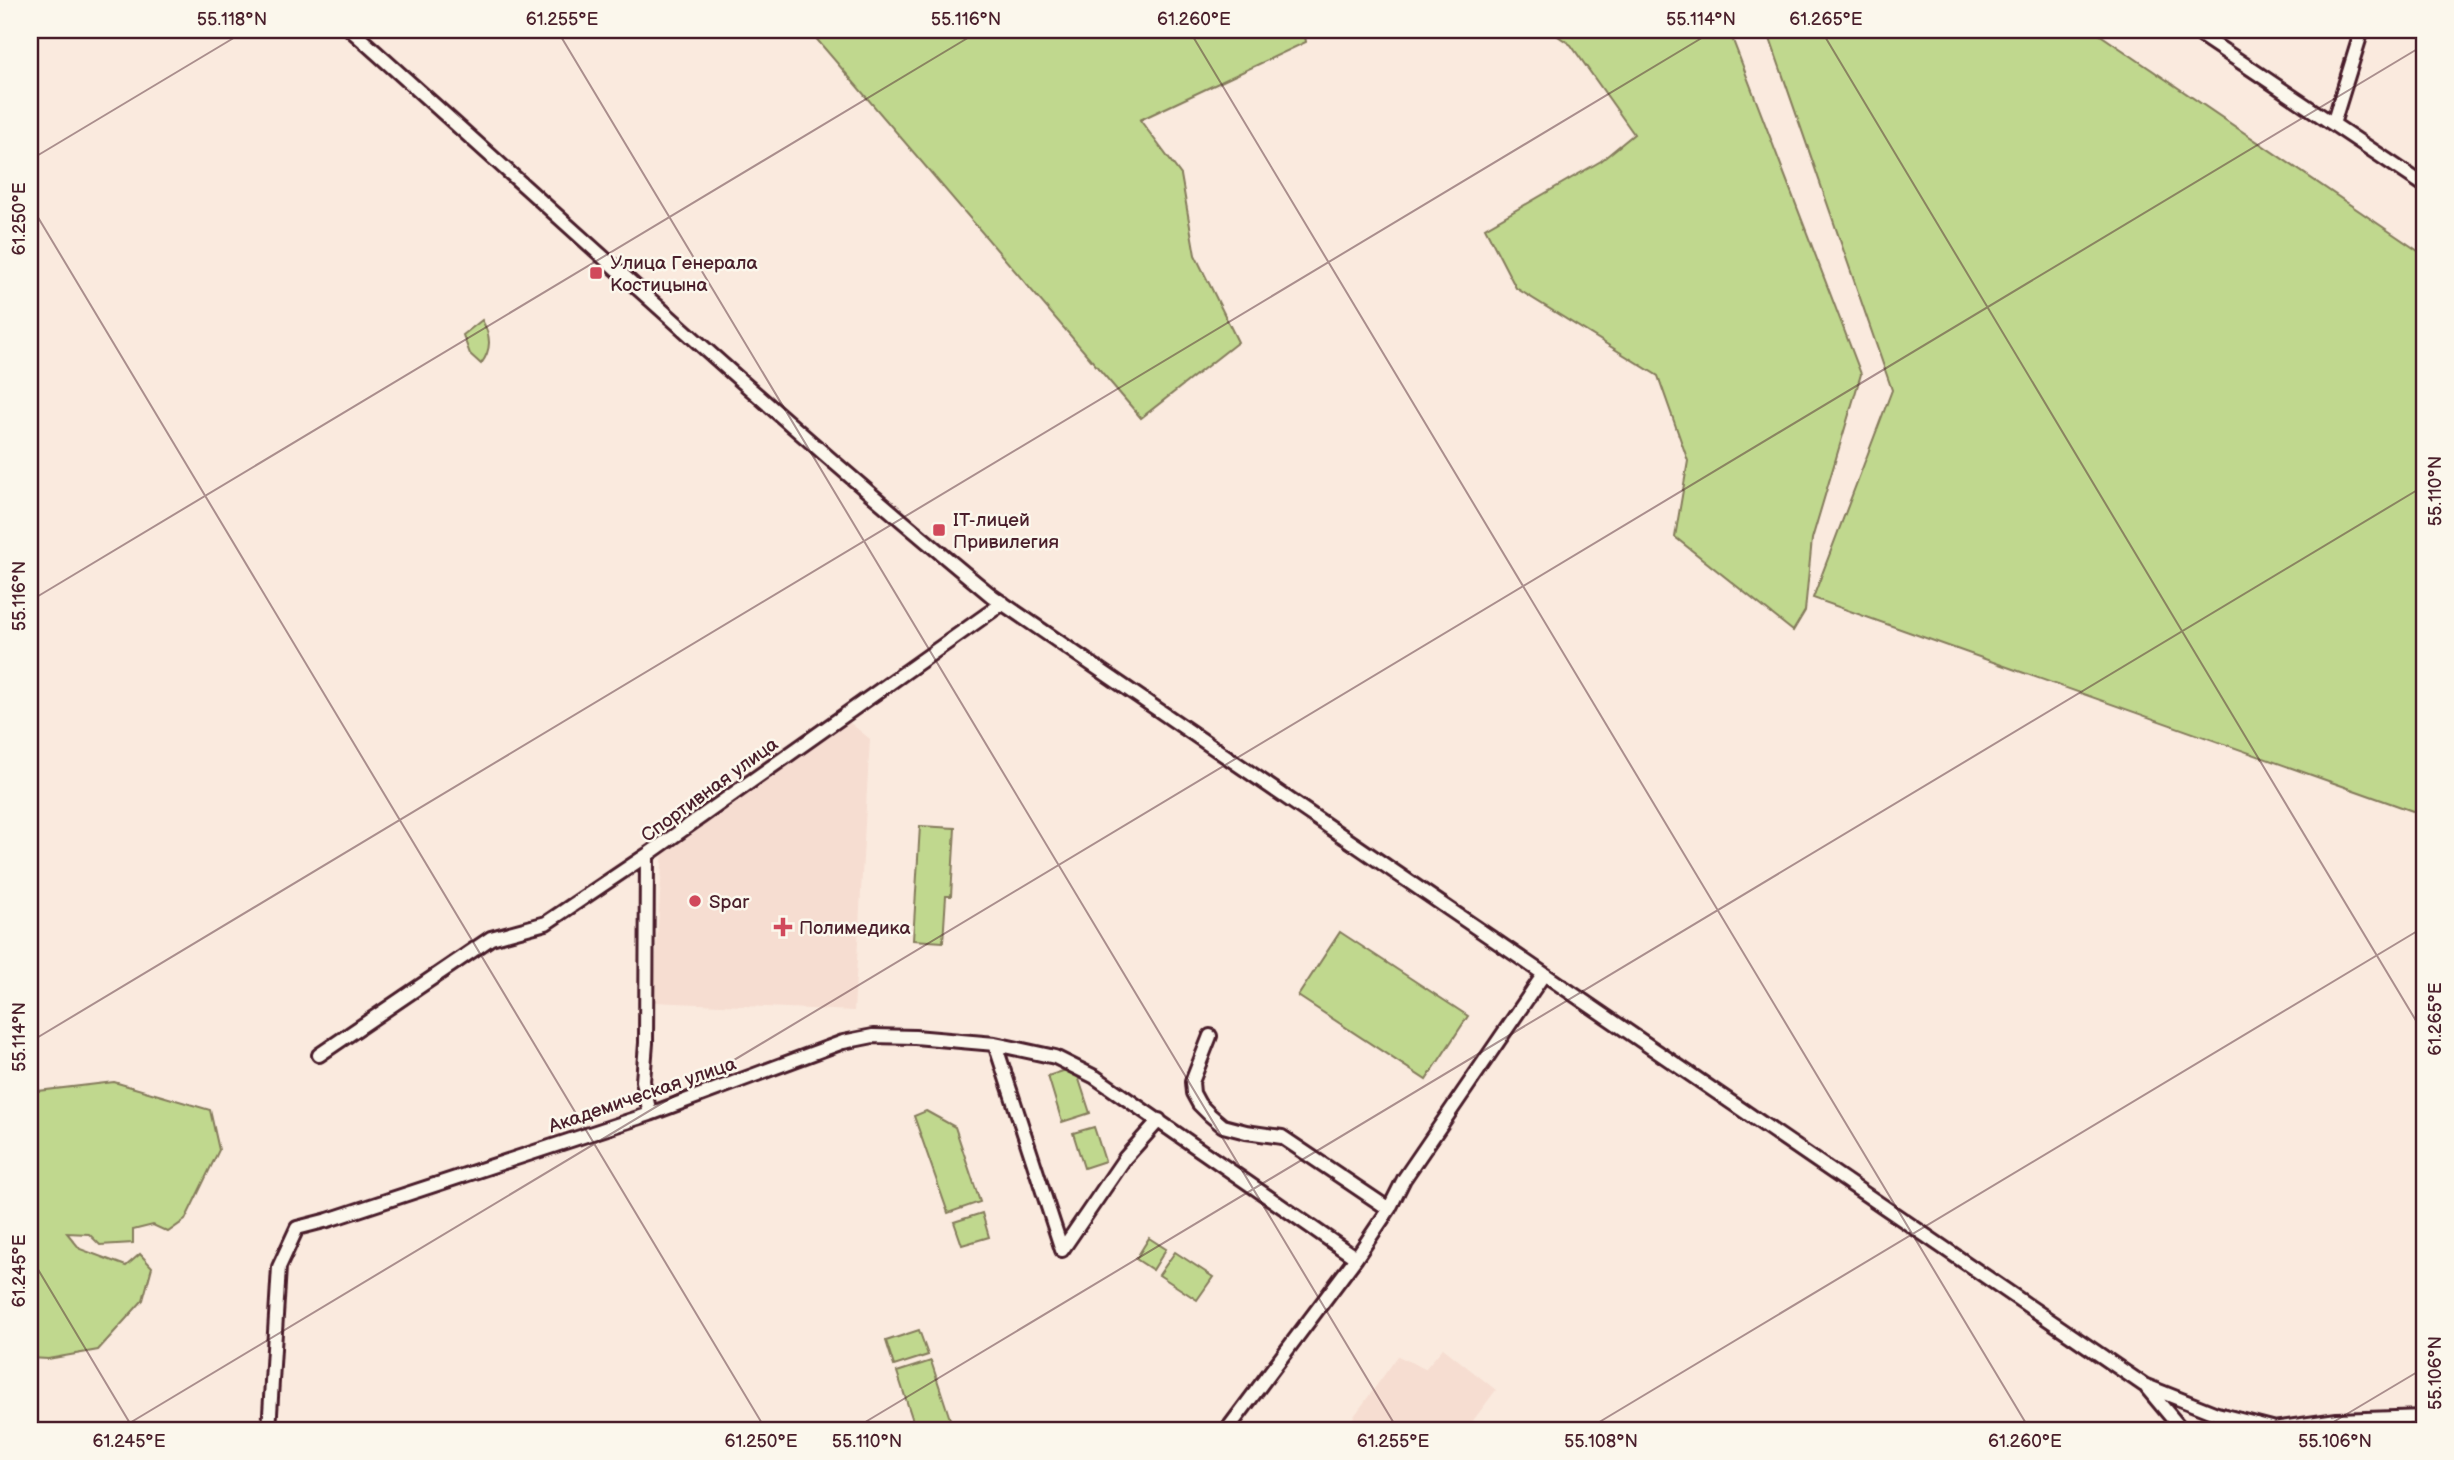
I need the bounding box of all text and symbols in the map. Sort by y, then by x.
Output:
text: 55.118°N [197,9,267,30]
text: 61.255°E [526,9,598,30]
text: 55.116°N [931,9,1001,30]
text: 61.260°E [1157,9,1231,30]
text: 55.114°N [1666,9,1736,30]
text: 61.265°E [1789,9,1863,30]
text: 61.250°E [9,182,30,256]
place label: Улица Генерала Костицына [610,252,758,297]
marker: Улица Генерала Костицына [588,265,604,281]
text: 55.110°N [2425,456,2446,526]
place label: IT-лицей Привилегия [953,509,1059,554]
marker: IT-лицей Привилегия [931,522,947,538]
text: 55.116°N [9,561,30,631]
street label: Спортивная улица [637,733,783,848]
place label: Spar [709,891,750,914]
marker: Spar [687,893,703,909]
marker: Полимедика [773,917,793,937]
place label: Полимедика [799,917,911,940]
text: 61.265°E [2425,982,2446,1056]
text: 55.114°N [9,1002,30,1072]
street label: Академическая улица [545,1053,739,1139]
text: 61.245°E [9,1234,30,1308]
text: 55.106°N [2425,1336,2446,1410]
text: 61.245°E [92,1431,166,1452]
text: 61.250°E [724,1431,798,1452]
text: 55.110°N [832,1431,902,1452]
text: 61.255°E [1357,1431,1429,1452]
text: 55.108°N [1564,1431,1638,1452]
text: 61.260°E [1988,1431,2062,1452]
text: 55.106°N [2298,1431,2372,1452]

